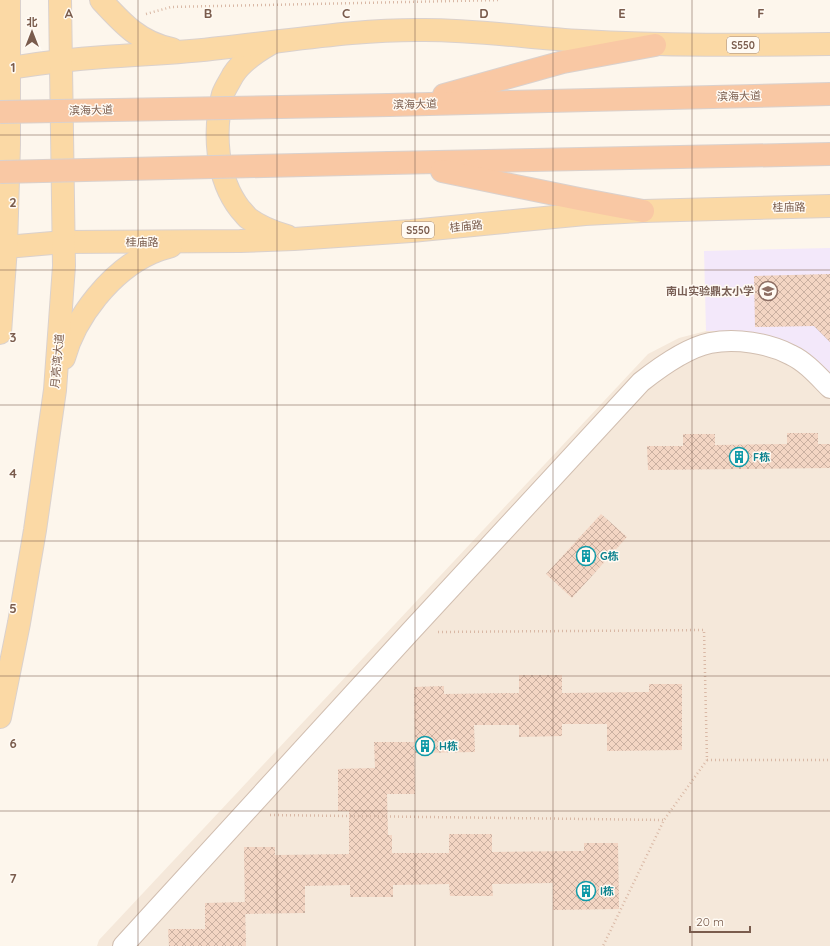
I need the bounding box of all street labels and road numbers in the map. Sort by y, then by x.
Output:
road number: S550 [727,37,759,53]
street label: 滨海大道 [717,89,761,103]
street label: 滨海大道 [393,97,437,111]
street label: 滨海大道 [69,103,113,117]
street label: 桂庙路 [772,200,806,214]
street label: 桂庙路 [449,217,483,235]
road number: S550 [402,222,434,238]
street label: 桂庙路 [126,235,159,249]
street label: 月亮湾大道 [48,333,66,389]

